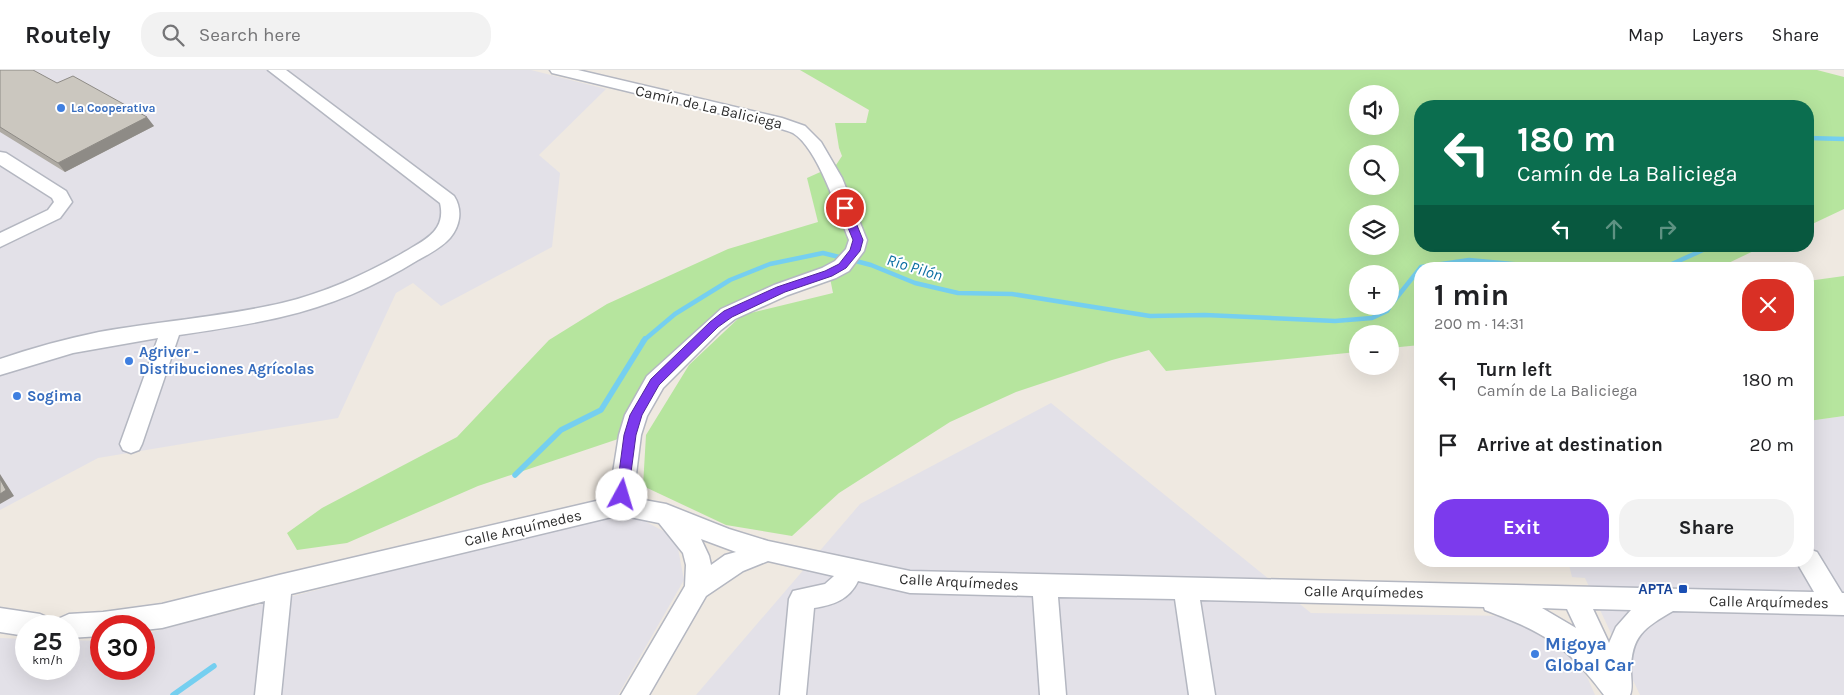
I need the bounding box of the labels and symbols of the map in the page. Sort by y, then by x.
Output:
street label: Camín de La Baliciega [634,81,784,133]
place label: La Cooperativa [71,101,156,115]
marker: La Cooperativa [55,102,67,114]
pin [824,187,866,229]
water label: Río Pilón [885,250,945,285]
place label: Agriver - Distribuciones Agrícolas [139,343,315,378]
marker: Agriver - Distribuciones Agrícolas [123,355,135,367]
place label: Sogima [27,387,82,405]
marker: Sogima [11,390,23,402]
position arrow [595,468,647,520]
street label: Calle Arquímedes [463,506,583,550]
street label: Calle Arquímedes [899,570,1019,594]
place label: APTA [1638,580,1674,598]
street label: Calle Arquímedes [1304,582,1424,602]
marker: APTA [1677,583,1689,595]
street label: Calle Arquímedes [1709,592,1829,612]
speed limit sign: 30 [90,615,155,680]
place label: Migoya Global Car [1545,633,1633,676]
marker: Migoya Global Car [1529,648,1541,660]

